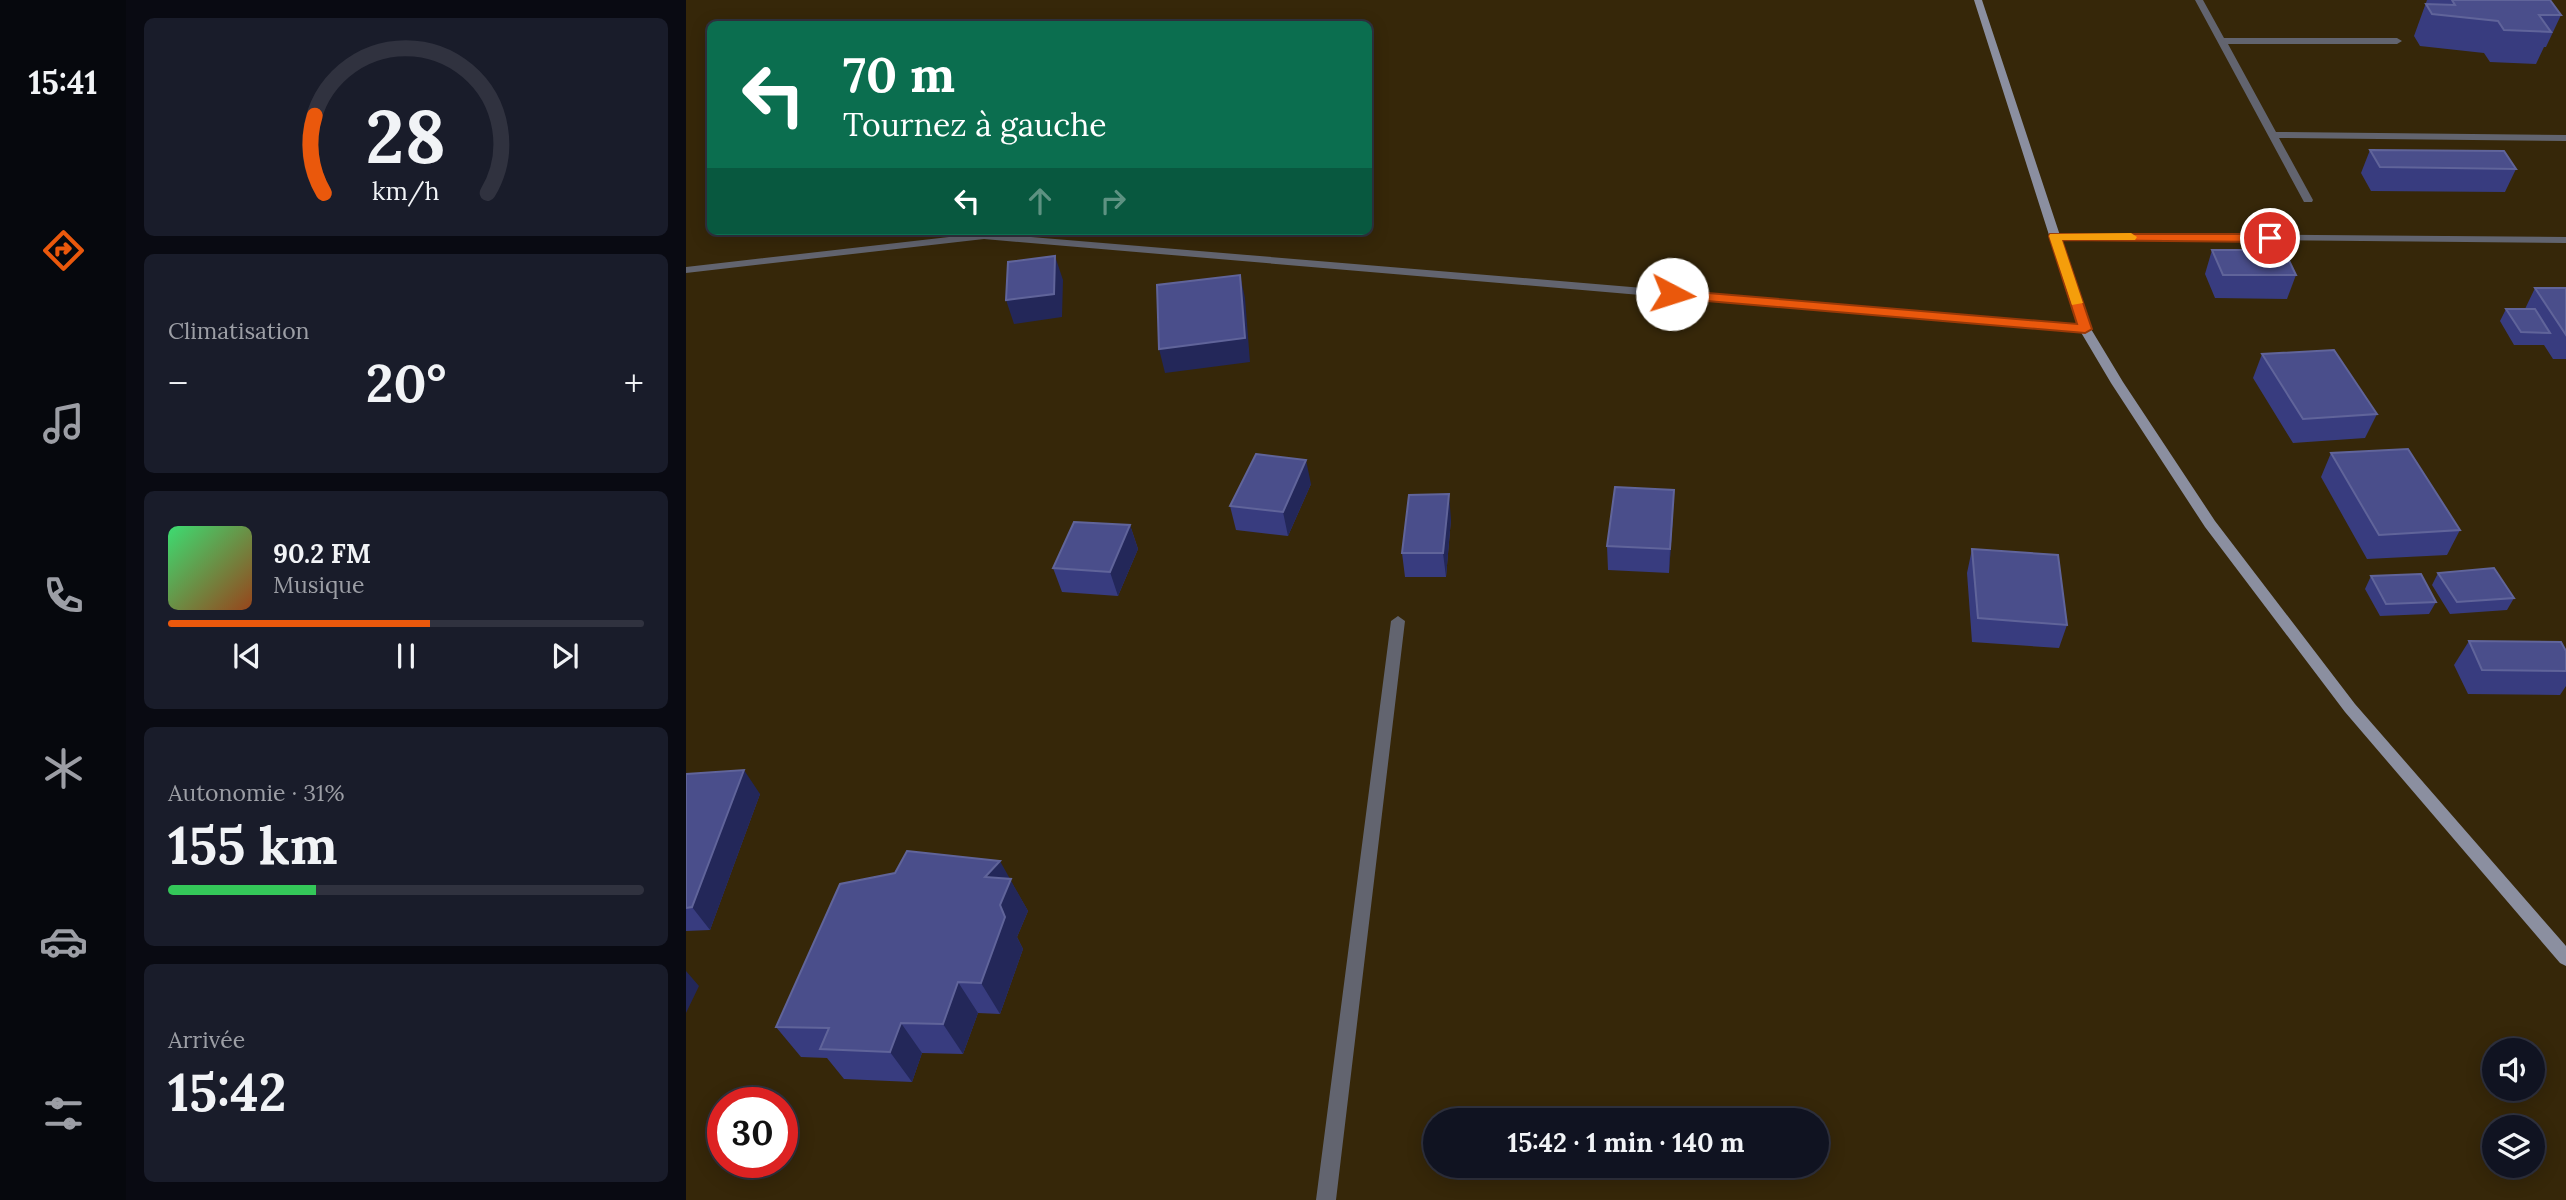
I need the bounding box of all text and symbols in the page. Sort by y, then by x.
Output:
text: 70 m [843,43,955,105]
icon: left [728,49,819,140]
text: 15:41 [29,62,97,103]
text: 28 [366,91,446,184]
text: Tournez à gauche [843,104,1107,145]
text: km/h [372,175,440,207]
icon: left [948,182,986,220]
icon: ahead [1021,182,1059,220]
icon: right [1094,182,1132,220]
pin [2240,208,2300,268]
icon: arrive [2251,219,2289,257]
icon: directions [39,226,88,275]
position arrow [1635,257,1709,331]
text: Climatisation [168,316,310,345]
text: 20° [366,350,446,416]
text: − [168,359,188,407]
text: + [624,359,644,407]
icon: music [39,399,88,448]
text: 90.2 FM [273,537,371,570]
text: Musique [273,570,364,599]
icon: phone [39,571,88,620]
icon: previous [228,637,266,675]
icon: pause [387,637,425,675]
icon: next [546,637,584,675]
icon: climate [39,744,88,793]
text: Autonomie · 31% [168,778,344,807]
text: 155 km [168,812,338,878]
icon: car [39,917,88,966]
text: Arrivée [168,1025,245,1054]
map controls [2482,1038,2545,1178]
button: sound [2482,1038,2545,1101]
text: 15:42 [168,1059,286,1125]
speed limit sign: 30 [707,1087,798,1178]
icon: filters [39,1089,88,1138]
button: layers [2482,1115,2545,1178]
text: 15:42 · 1 min · 140 m [1508,1126,1744,1159]

